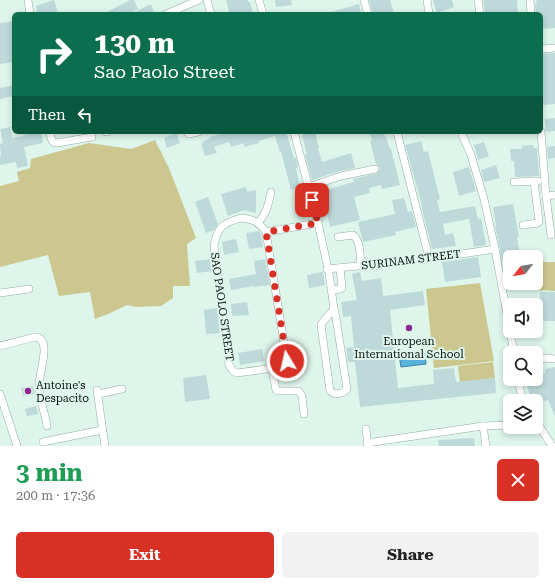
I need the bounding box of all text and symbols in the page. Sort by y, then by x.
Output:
text: 130 m [94,27,175,60]
icon: right [28,28,80,80]
text: Sao Paolo Street [94,61,235,82]
icon: left [74,104,96,126]
text: Then [28,106,66,124]
pin [295,183,329,217]
icon: arrive [301,189,323,211]
street label: SURINAM STREET [361,247,461,273]
north arrow [503,250,543,290]
map controls [503,250,543,434]
street label: SAO PAOLO STREET [208,252,236,362]
button: sound [503,298,543,338]
marker: European International School [404,323,414,333]
place label: European International School [354,335,464,361]
position arrow [266,340,308,382]
button: search [503,346,543,386]
place label: Antoine's Despacito [36,379,89,405]
marker: Antoine's Despacito [23,386,33,396]
button: layers [503,394,543,434]
text: 3 min [16,459,83,487]
button: close [497,459,539,501]
text: 200 m · 17:36 [16,488,95,503]
button: Exit [16,532,274,578]
button: Share [282,532,539,578]

